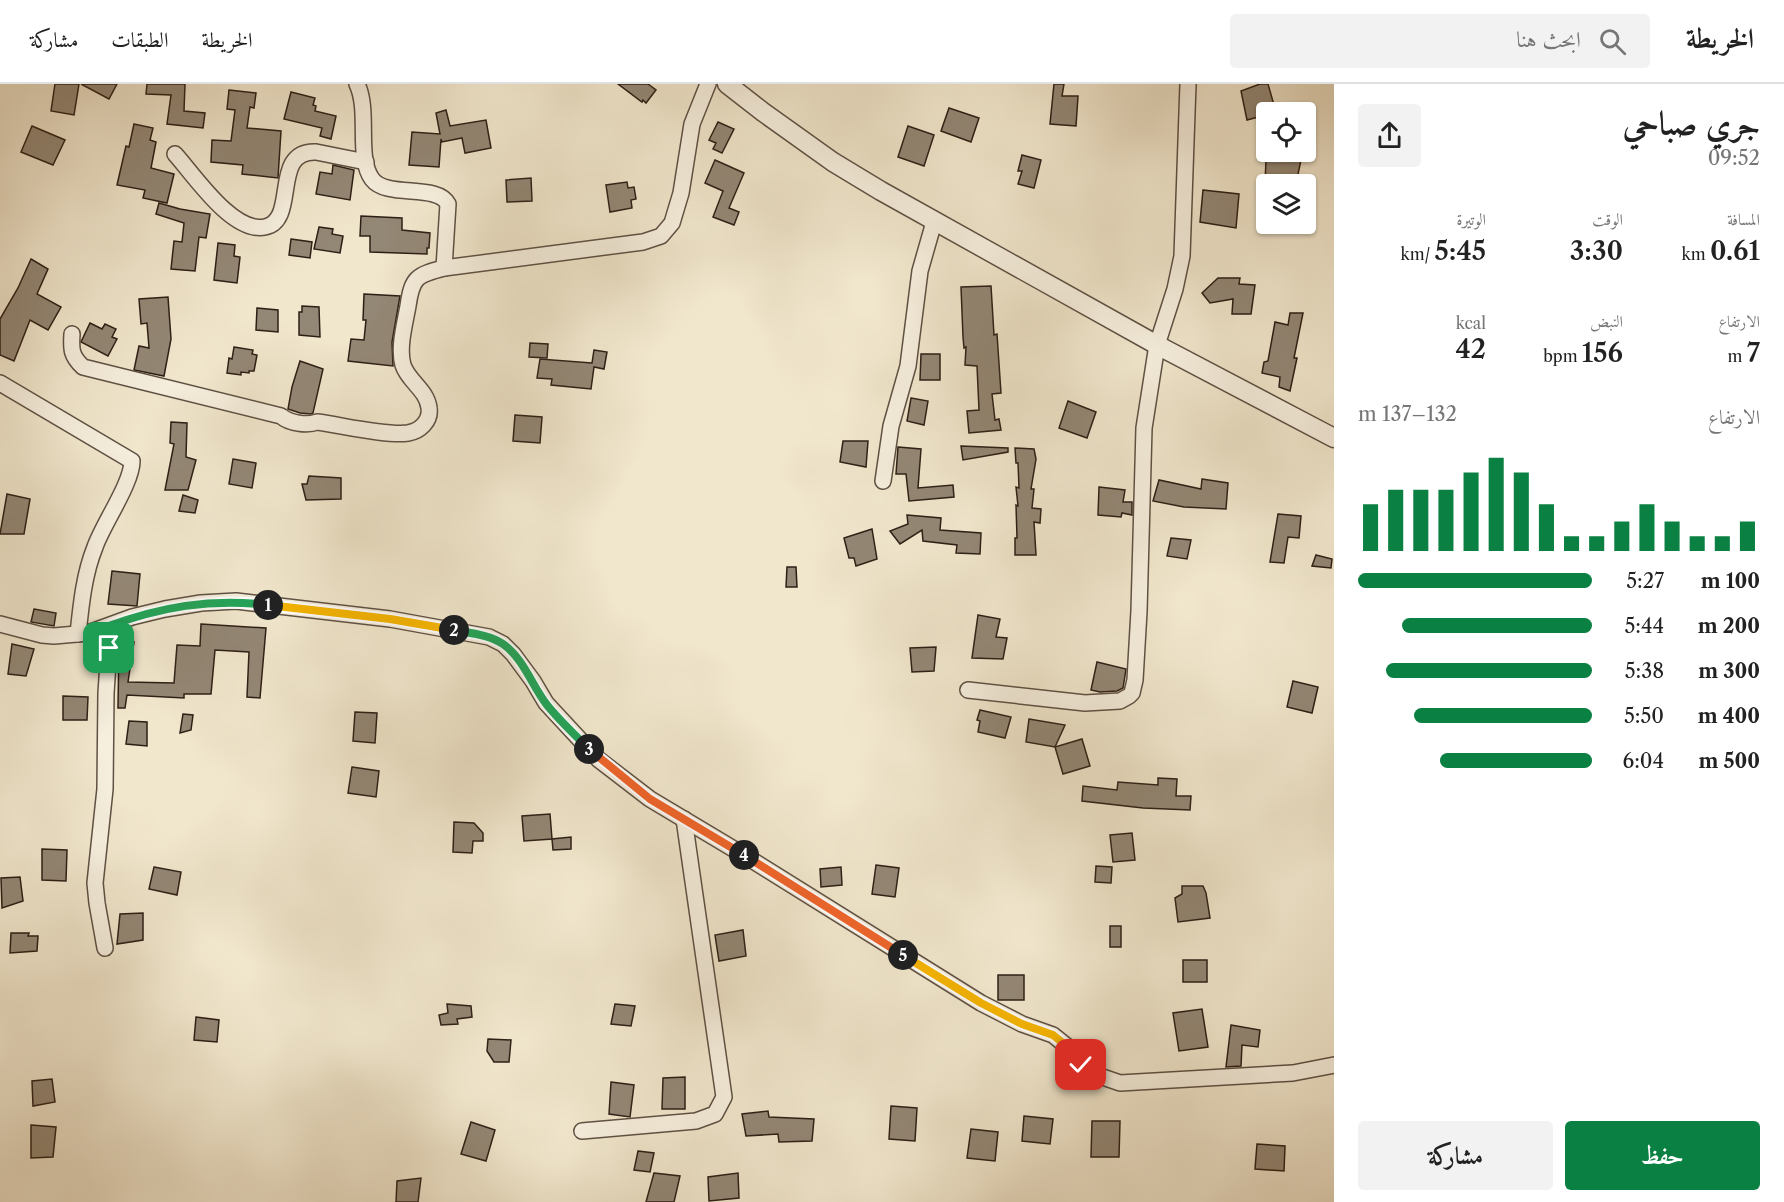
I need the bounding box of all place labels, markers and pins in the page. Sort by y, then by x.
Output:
pin: 1 [253,590,283,620]
pin: 2 [439,615,469,645]
pin [83,622,134,673]
pin: 3 [574,734,604,764]
pin: 4 [729,840,759,870]
pin: 5 [888,940,918,970]
pin [1055,1039,1106,1090]

